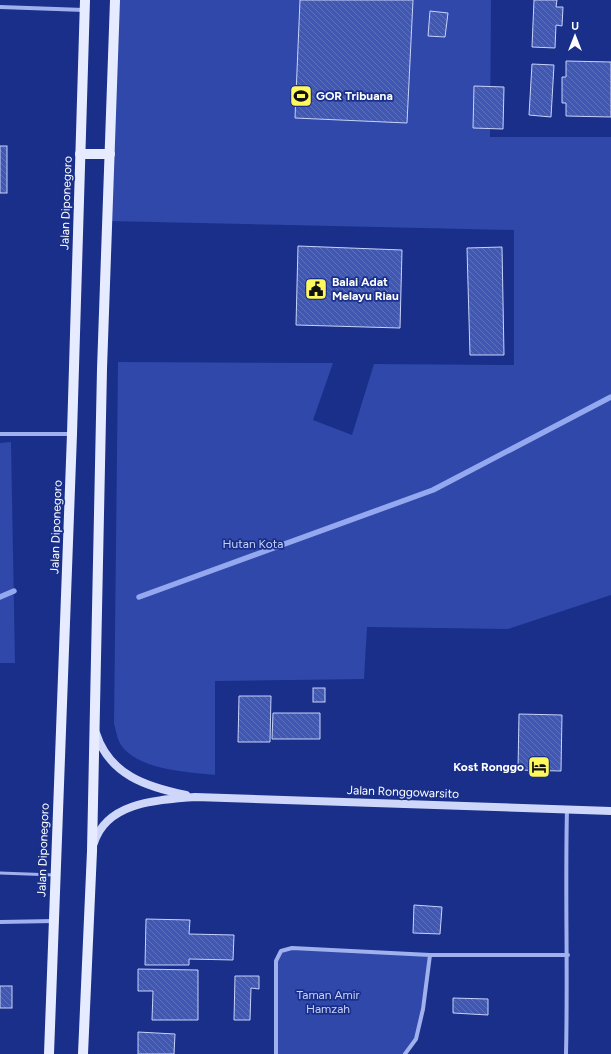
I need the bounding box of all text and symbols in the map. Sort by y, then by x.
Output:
north arrow [555,16,595,56]
text: U [571,20,579,33]
sports icon: GOR Tribuana [288,83,314,109]
place label: GOR Tribuana [316,89,393,103]
street label: Jalan Diponegoro [57,156,75,250]
place label: Balai Adat Melayu Riau [332,275,399,303]
public building icon: Balai Adat Melayu Riau [303,276,329,302]
street label: Jalan Diponegoro [47,480,65,574]
park label: Hutan Kota [223,537,283,551]
hotel icon: Kost Ronggo [526,754,552,780]
place label: Kost Ronggo [453,760,524,774]
street label: Jalan Ronggowarsito [347,783,459,801]
street label: Jalan Diponegoro [34,803,52,897]
park label: Taman Amir Hamzah [296,988,360,1016]

